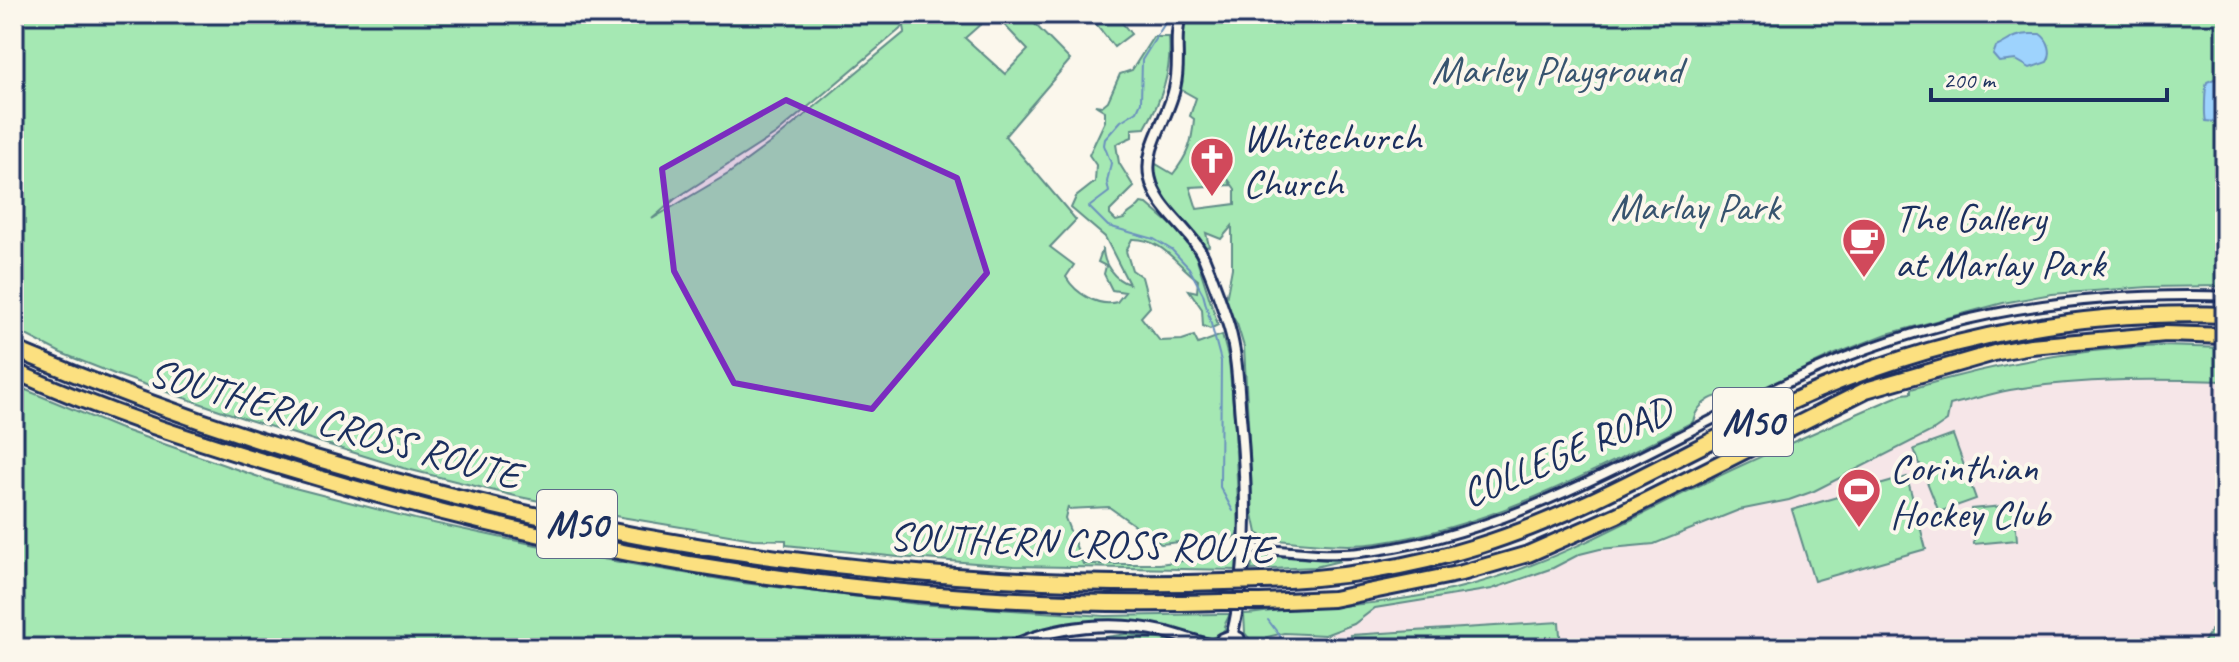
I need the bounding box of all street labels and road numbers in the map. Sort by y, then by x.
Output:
street label: SOUTHERN CROSS ROUTE [143,347,531,502]
street label: COLLEGE ROAD [1454,384,1682,519]
road number: M50 [1713,388,1793,456]
road number: M50 [537,490,617,558]
street label: SOUTHERN CROSS ROUTE [888,511,1278,575]

